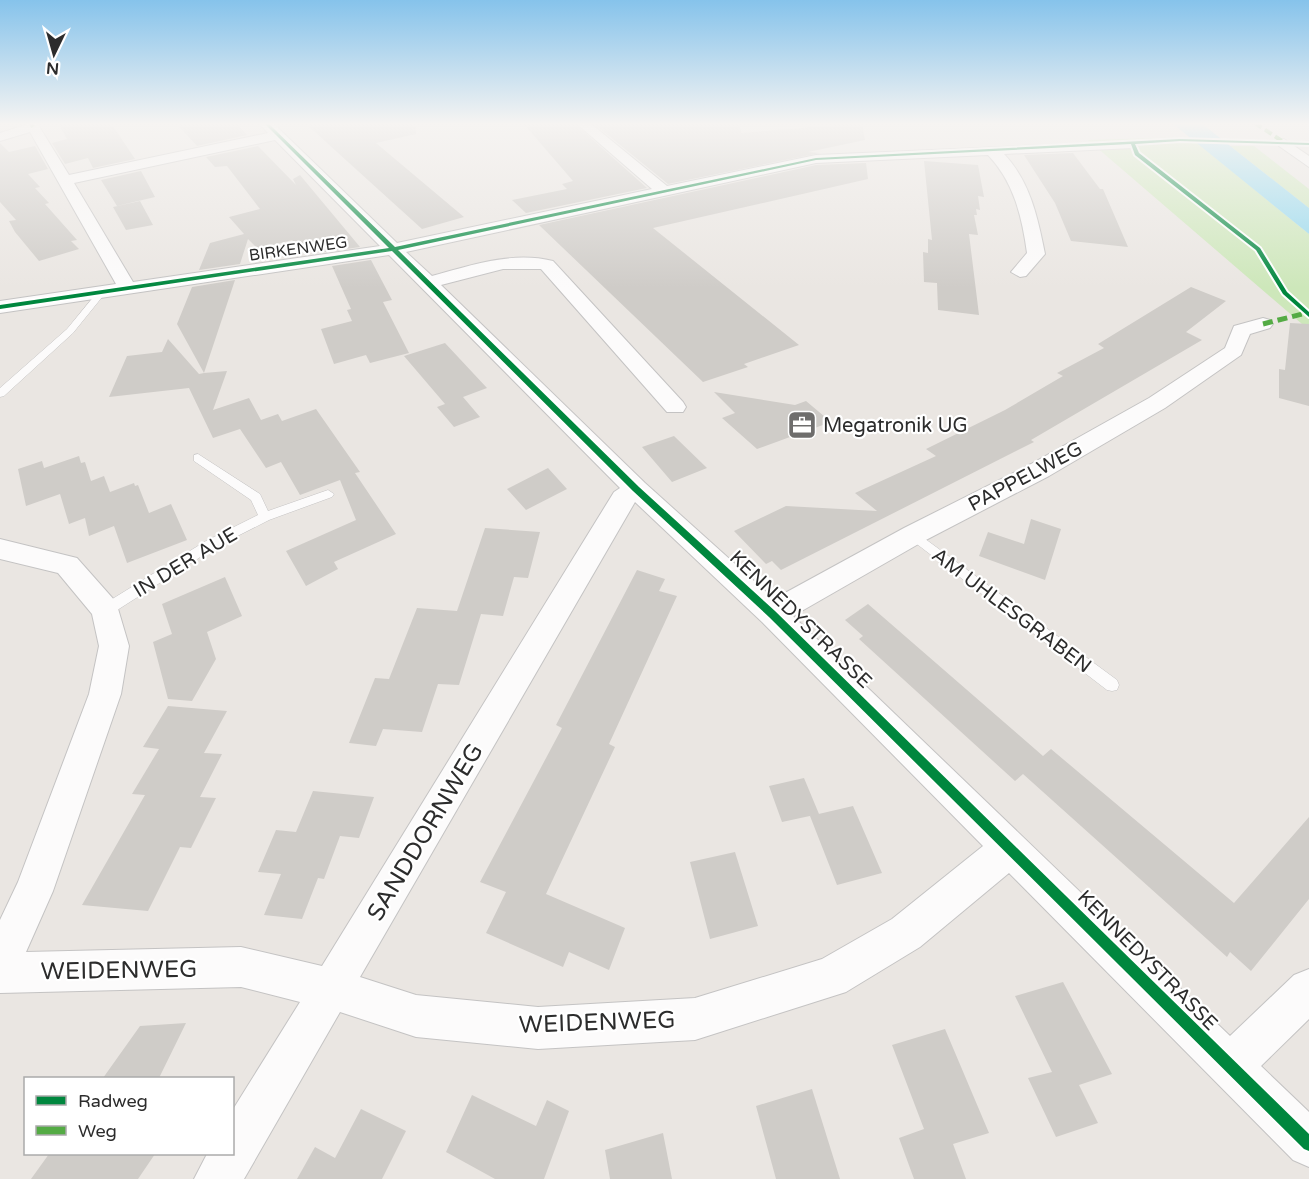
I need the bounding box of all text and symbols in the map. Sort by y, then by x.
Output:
north arrow [24,24,84,84]
text: N [46,57,60,78]
street label: BIRKENWEG [248,232,349,266]
office icon: Megatronik UG [786,409,818,441]
place label: Megatronik UG [823,414,968,438]
street label: PAPPELWEG [964,437,1087,517]
street label: IN DER AUE [129,523,242,603]
street label: AM UHLESGRABEN [927,543,1096,679]
street label: KENNEDYSTRASSE [724,546,876,694]
street label: SANDDORNWEG [361,738,490,926]
street label: KENNEDYSTRASSE [1072,886,1222,1036]
street label: WEIDENWEG [40,955,198,986]
street label: WEIDENWEG [518,1005,676,1040]
legend [24,1077,234,1155]
text: Radweg [78,1090,148,1112]
text: Weg [78,1120,117,1142]

